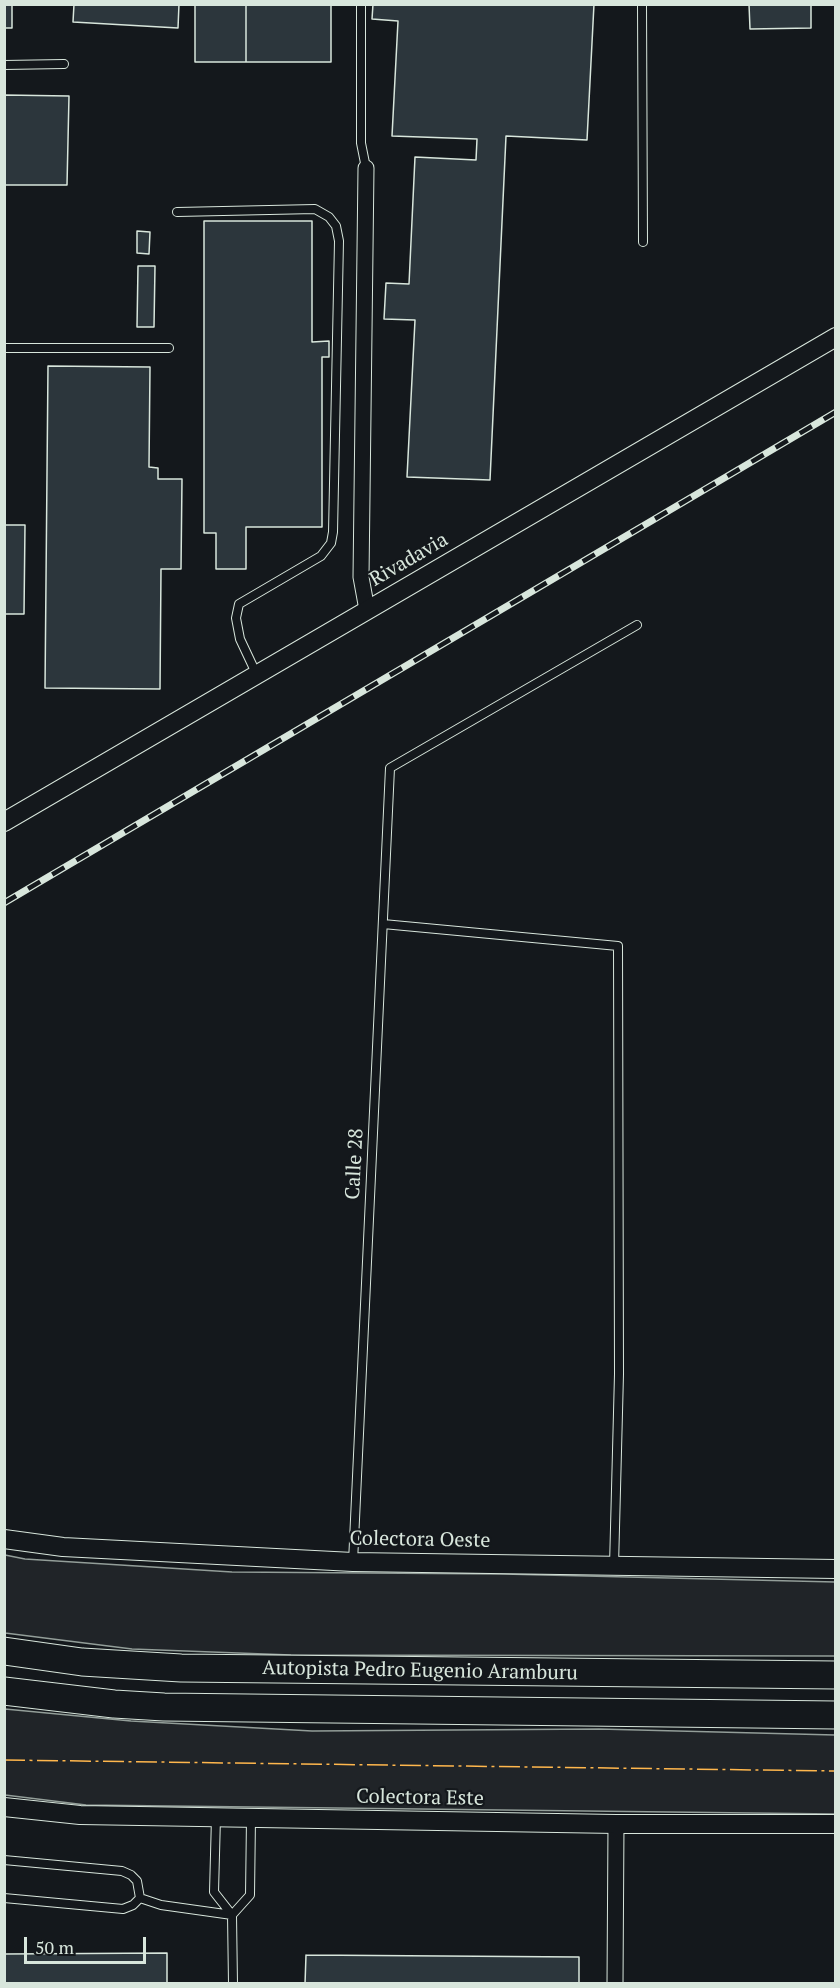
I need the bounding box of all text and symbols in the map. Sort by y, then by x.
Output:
street label: Rivadavia [366,528,452,592]
street label: Calle 28 [341,1128,369,1200]
street label: Colectora Oeste [349,1527,491,1553]
street label: Autopista Pedro Eugenio Aramburu [262,1656,578,1686]
street label: Colectora Este [356,1785,484,1811]
scale bar [27,1925,148,1963]
text: 50 m [35,1935,74,1959]

